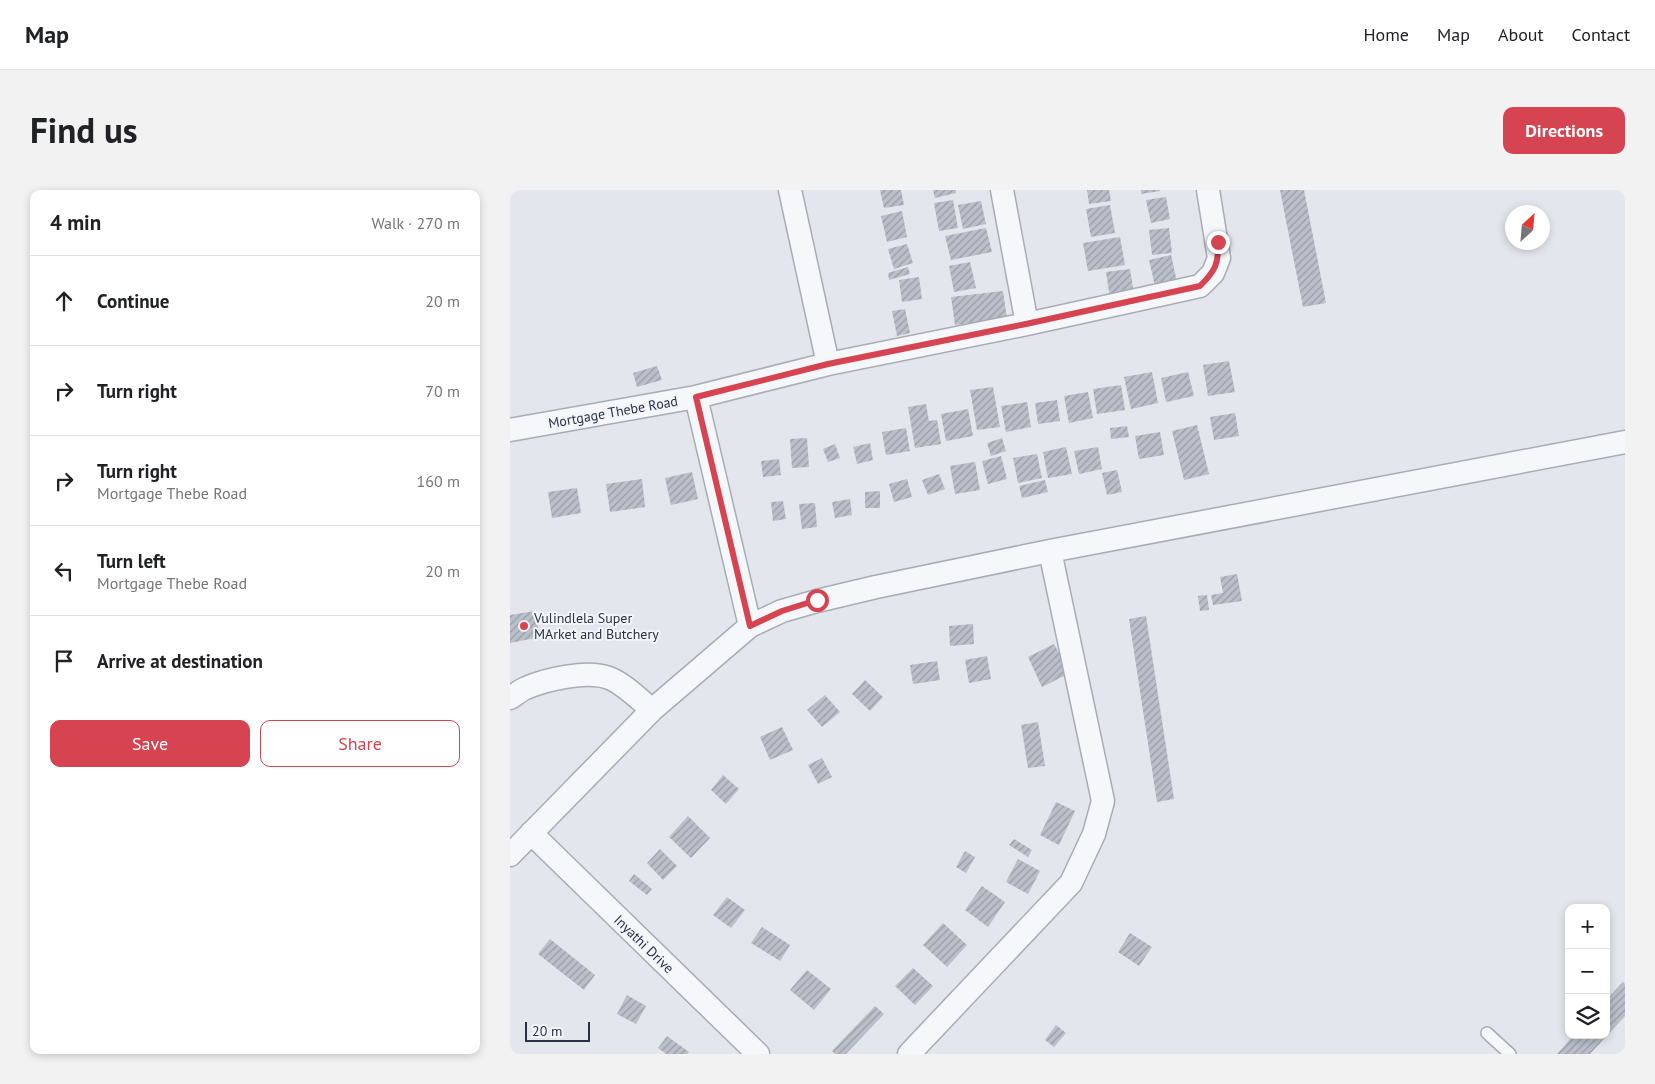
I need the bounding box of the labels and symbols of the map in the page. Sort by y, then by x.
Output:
north arrow [1505,205,1550,250]
route end [1207,231,1230,254]
street label: Mortgage Thebe Road [547,392,679,432]
route start [806,589,829,612]
place label: Vulindlela Super MArket and Butchery [533,609,659,643]
marker: Vulindlela Super MArket and Butchery [518,620,530,632]
street label: Inyathi Drive [610,911,678,977]
scale bar [525,1019,590,1042]

